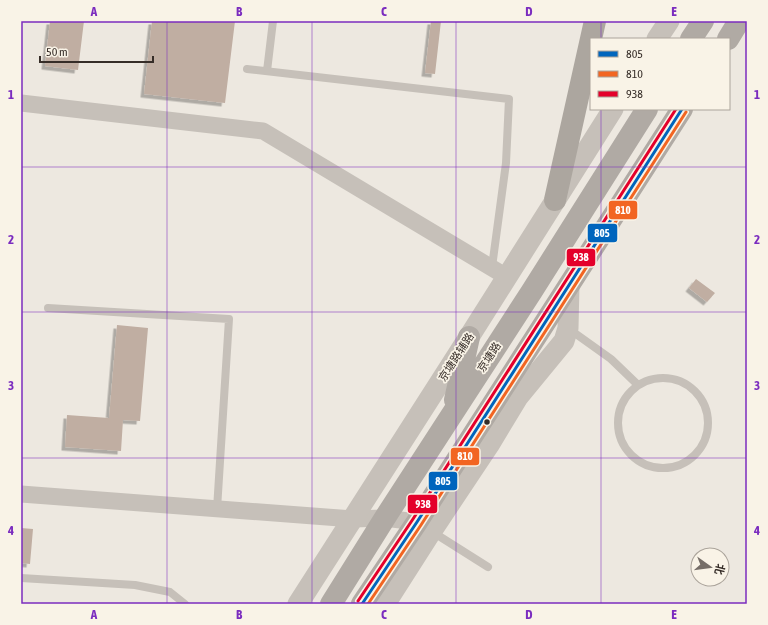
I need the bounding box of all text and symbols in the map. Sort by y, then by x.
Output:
text: A [90,4,98,19]
text: B [236,4,243,19]
text: C [381,4,387,19]
text: D [525,4,533,19]
text: E [671,4,677,19]
scale bar [40,38,153,64]
legend [590,38,730,110]
text: 50 m [46,45,68,59]
text: 805 [626,47,643,61]
text: 810 [626,67,643,81]
text: 1 [8,87,14,102]
text: 938 [626,87,643,101]
text: 1 [754,87,760,102]
line badge: 810 [608,200,638,220]
text: 810 [615,204,631,216]
line badge: 805 [587,223,618,243]
text: 805 [594,227,610,239]
text: 2 [8,232,14,247]
text: 2 [754,232,760,247]
line badge: 938 [566,248,596,267]
text: 938 [573,251,589,263]
street label: 京塘路辅路 [436,331,476,383]
street label: 京塘路 [475,340,503,374]
text: 3 [8,378,14,393]
text: 3 [754,378,760,393]
unlabelled marker [482,417,492,427]
line badge: 810 [450,447,480,466]
text: 810 [457,450,473,462]
line badge: 805 [428,471,458,491]
text: 805 [435,475,451,487]
line badge: 938 [407,494,438,514]
text: 938 [415,498,431,510]
text: 4 [7,523,14,538]
text: 4 [753,523,760,538]
north arrow [690,547,730,587]
text: 北 [713,563,727,576]
text: A [90,607,98,622]
text: B [236,607,243,622]
text: C [381,607,387,622]
text: D [525,607,533,622]
text: E [671,607,677,622]

